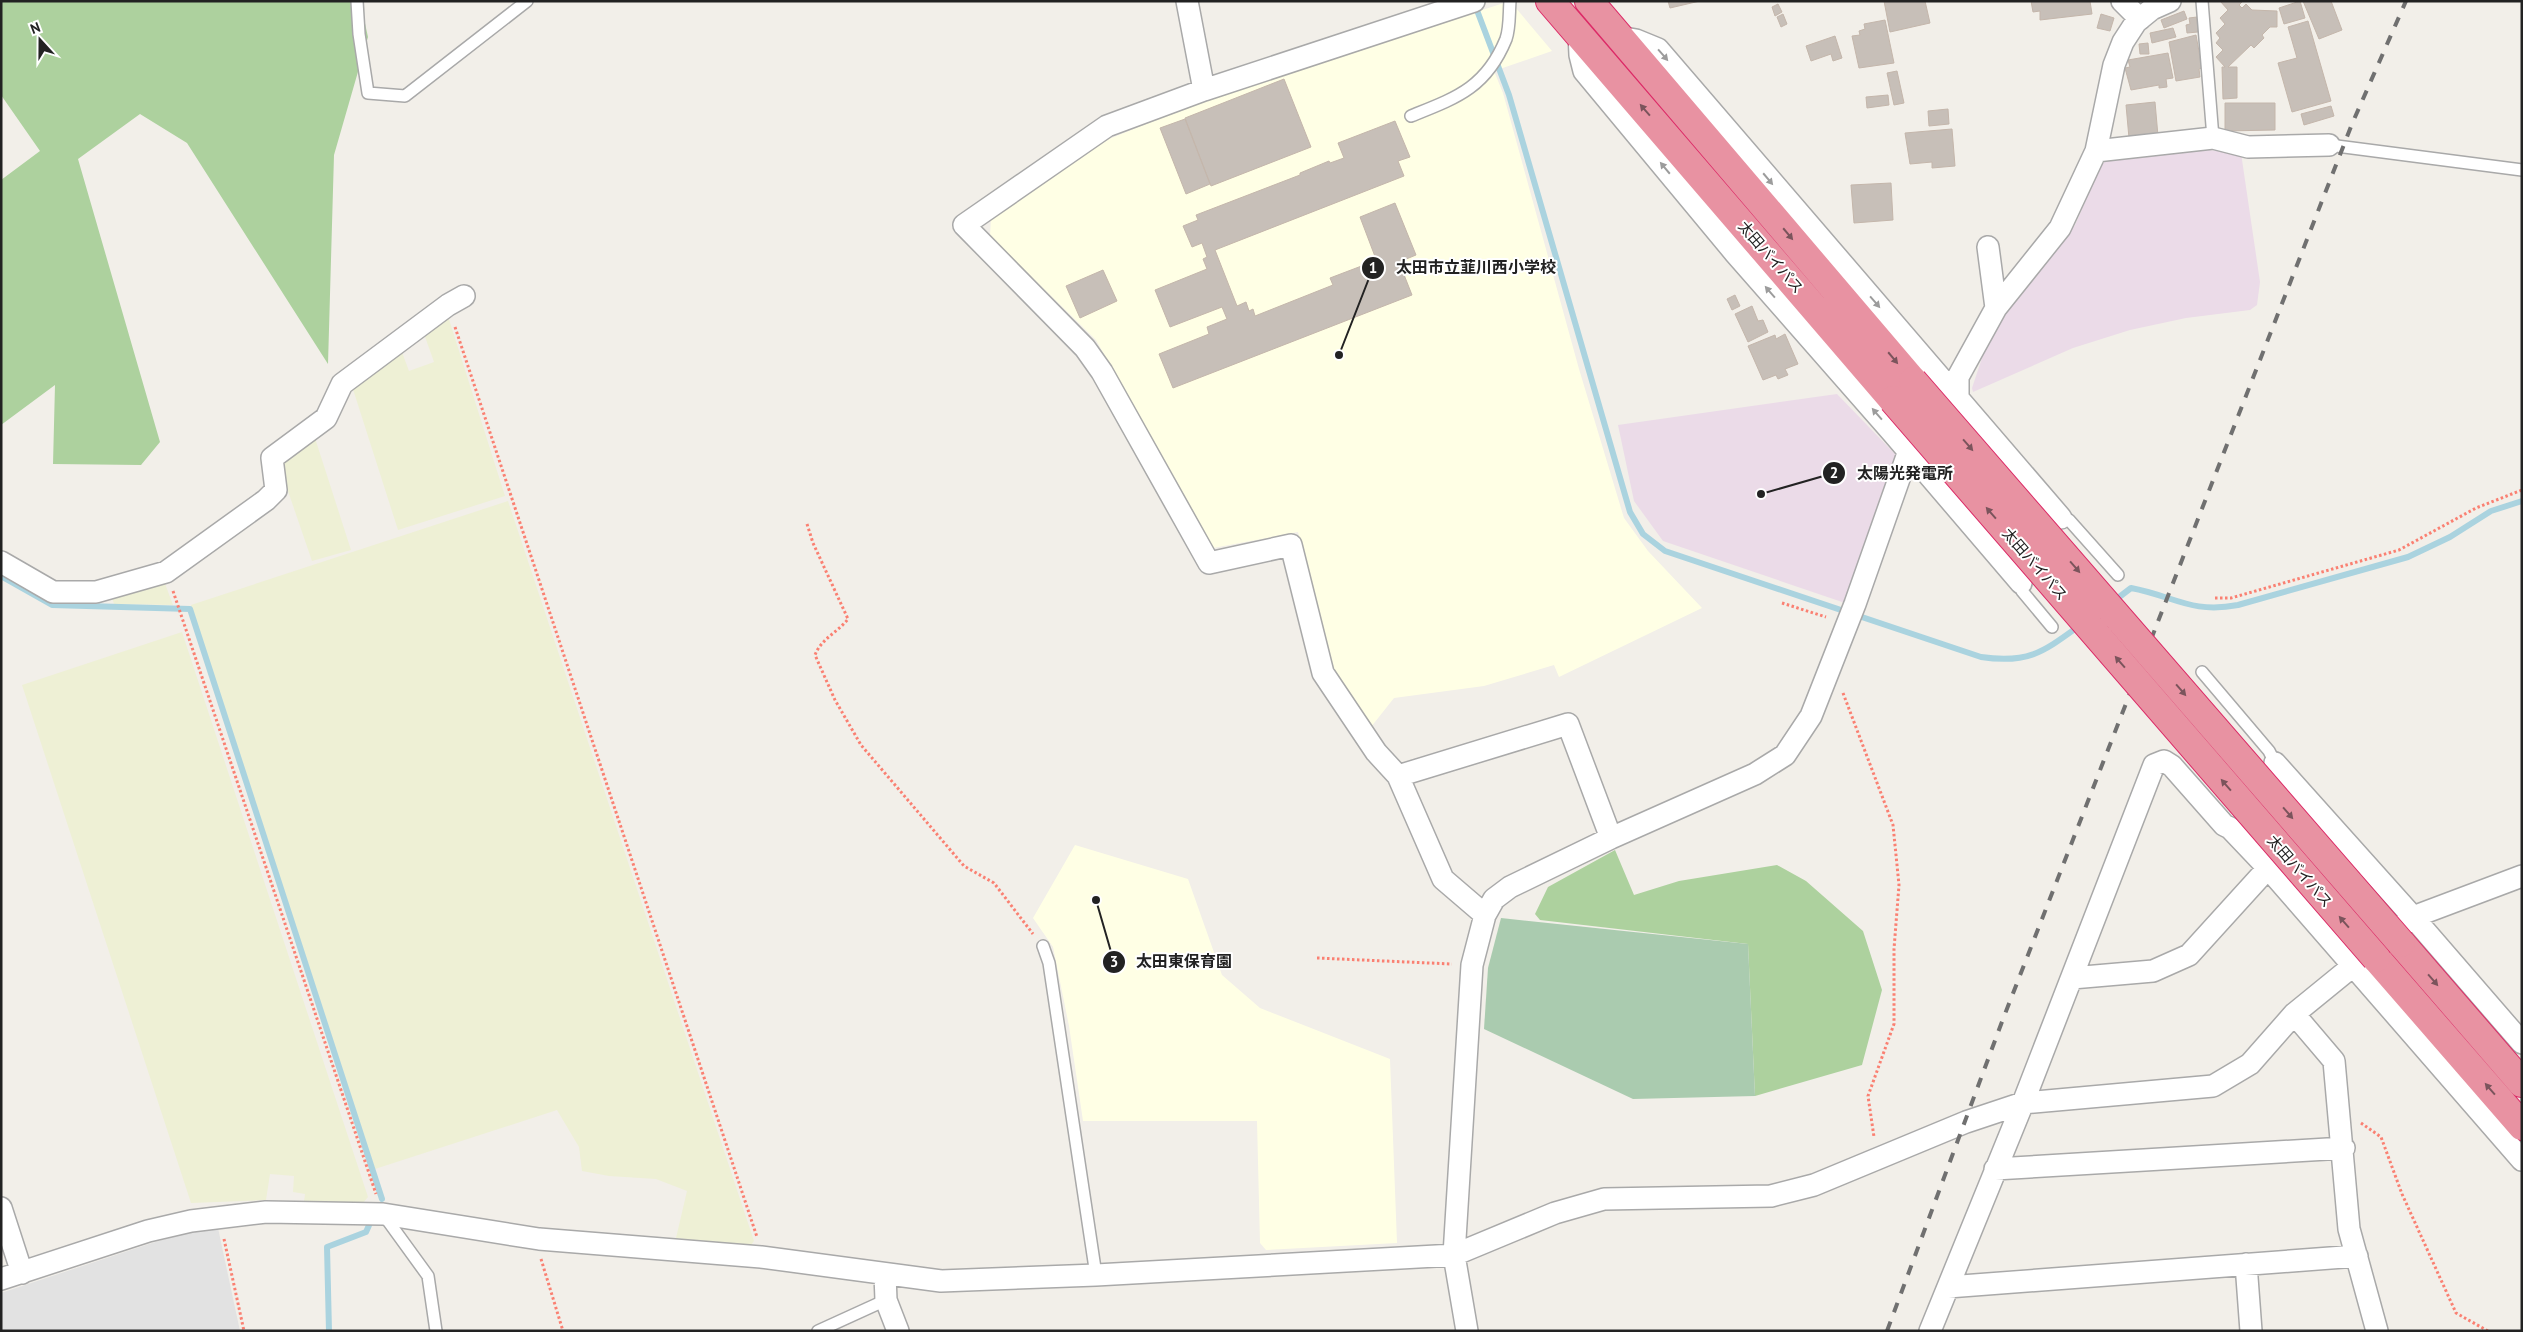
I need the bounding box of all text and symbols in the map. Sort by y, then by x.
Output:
north arrow [15,15,65,65]
text: N [28,18,43,38]
one-way arrow [1657,49,1669,61]
one-way arrow [1639,104,1650,117]
one-way arrow [1659,162,1670,175]
one-way arrow [1763,172,1774,185]
street label: 太田バイパス [1734,217,1808,297]
one-way arrow [1782,227,1793,240]
callout: 太田市立韮川西小学校 [1361,252,1566,283]
text: 太田市立韮川西小学校 [1396,257,1556,277]
text: 1 [1369,258,1377,277]
one-way arrow [1764,287,1776,299]
one-way arrow [1869,295,1880,308]
one-way arrow [1887,351,1899,363]
one-way arrow [1871,409,1883,421]
one-way arrow [1962,438,1974,450]
callout: 太陽光発電所 [1822,458,1963,489]
text: 2 [1830,463,1838,482]
text: 太陽光発電所 [1857,463,1953,483]
one-way arrow [1986,507,1997,519]
street label: 太田バイパス [1998,524,2072,604]
one-way arrow [2069,561,2080,574]
one-way arrow [2114,657,2126,669]
one-way arrow [2175,684,2186,696]
one-way arrow [2221,779,2232,792]
one-way arrow [2282,806,2293,819]
street label: 太田バイパス [2263,831,2337,911]
one-way arrow [2338,916,2350,928]
callout: 太田東保育園 [1101,946,1242,977]
text: 太田東保育園 [1136,951,1232,971]
text: 3 [1110,952,1118,971]
one-way arrow [2427,974,2439,986]
one-way arrow [2484,1082,2495,1095]

